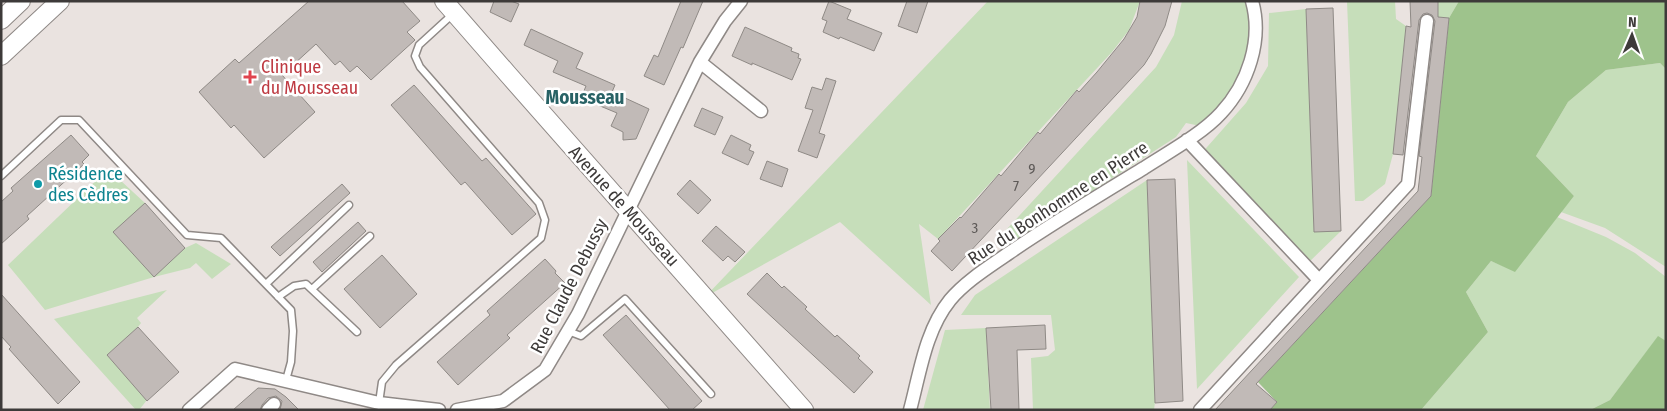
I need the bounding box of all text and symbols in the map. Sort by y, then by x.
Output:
north arrow [1607,10,1657,60]
text: N [1628,14,1637,31]
place label: Clinique du Mousseau [261,56,358,99]
marker: Clinique du Mousseau [243,70,257,84]
district label: Mousseau [546,86,624,109]
street label: Rue du Bonhomme en Pierre [964,136,1152,270]
street label: Avenue de Mousseau [564,141,684,271]
house number: 9 [1028,160,1036,178]
place label: Résidence des Cèdres [48,163,128,206]
house number: 7 [1013,177,1019,195]
marker: Résidence des Cèdres [32,178,44,190]
street label: Rue Claude Debussy [526,215,612,357]
house number: 3 [972,219,979,237]

